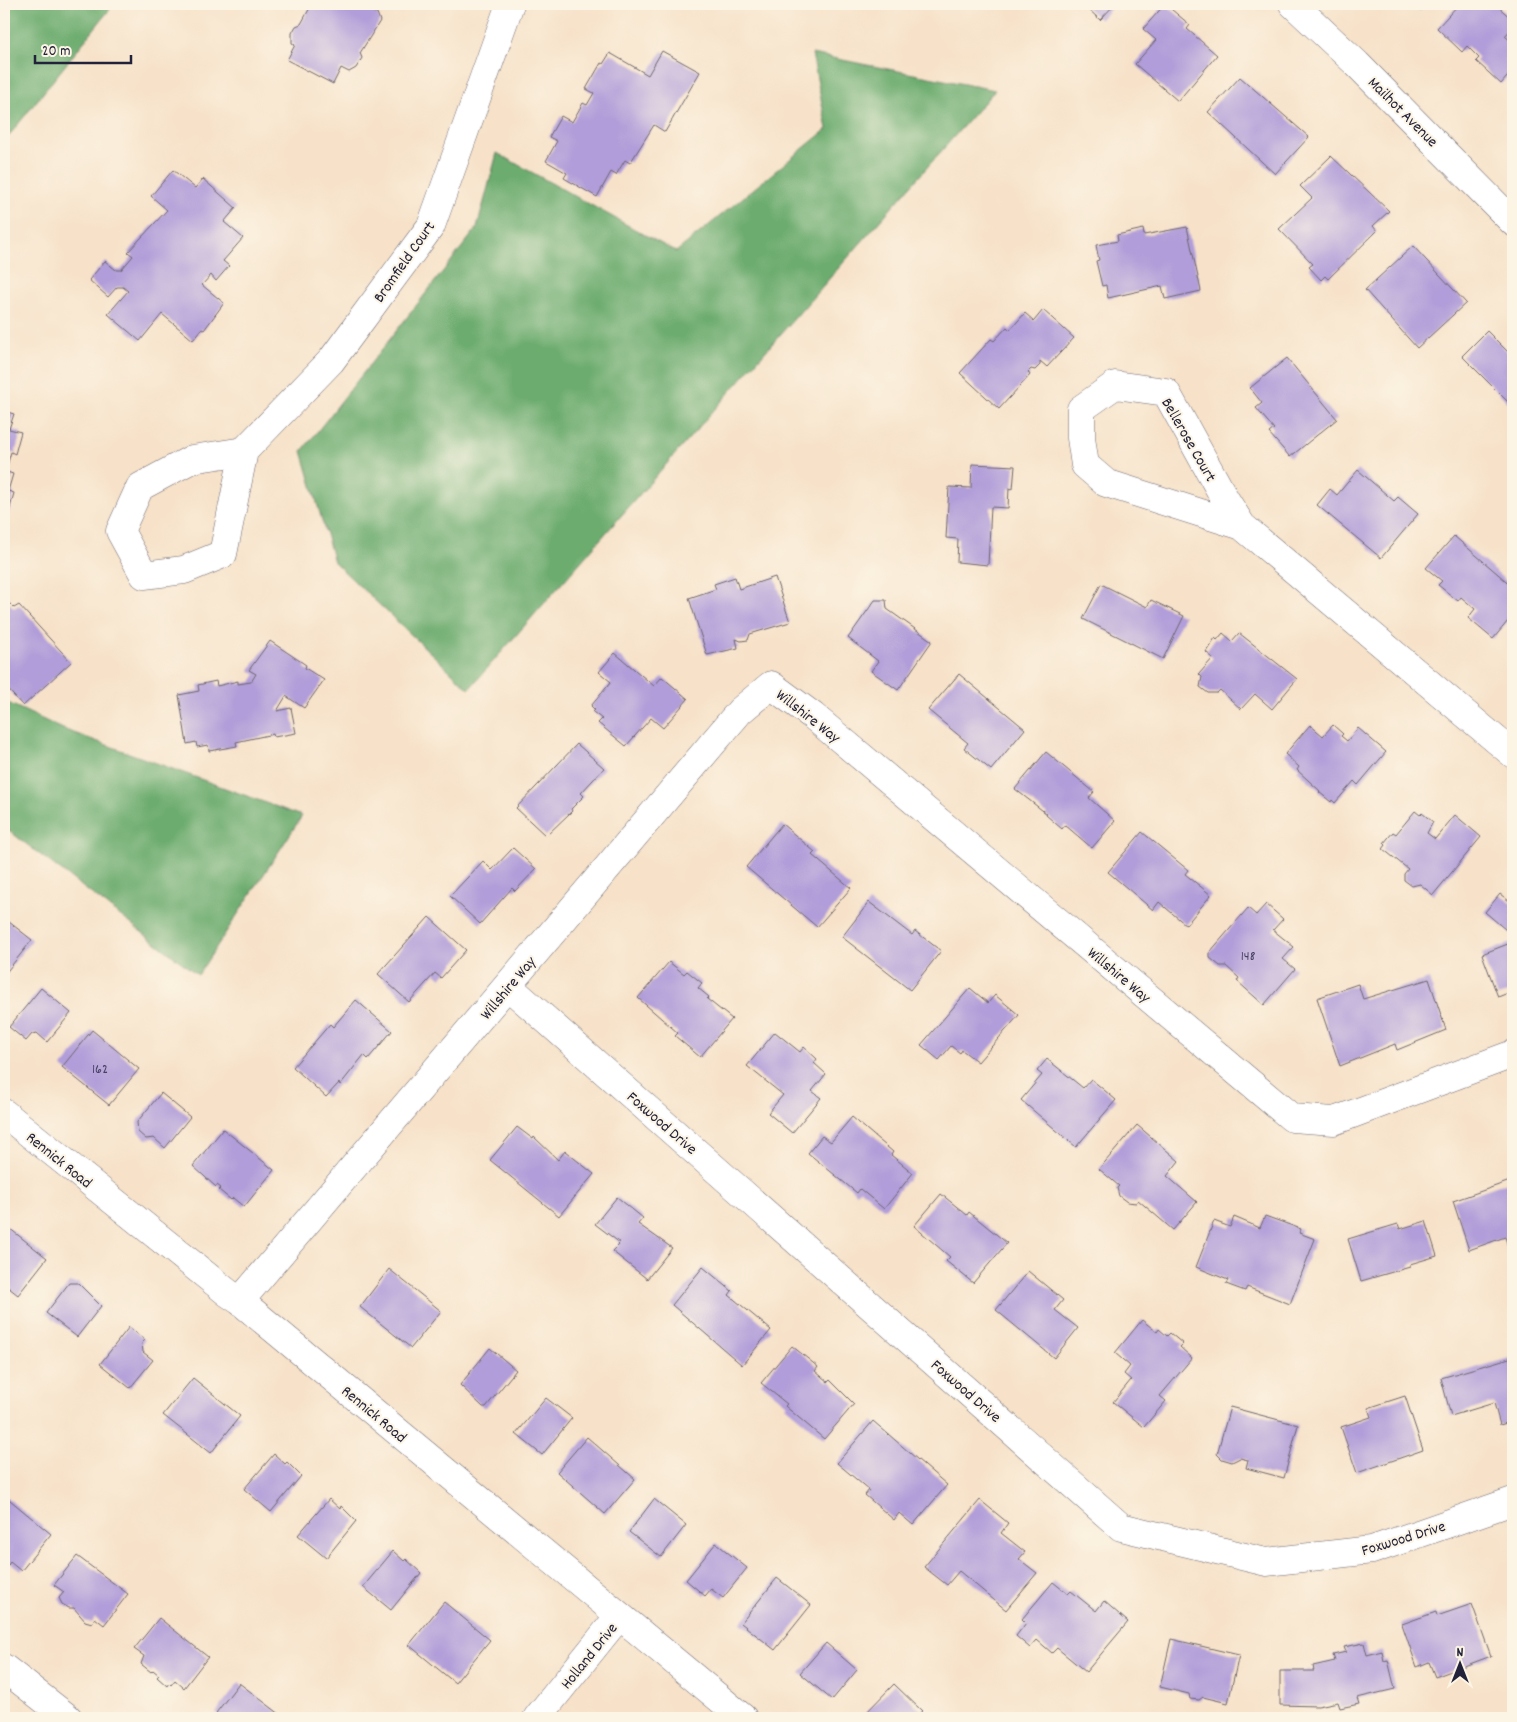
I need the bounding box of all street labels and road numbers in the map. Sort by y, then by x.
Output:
street label: Mailhot Avenue [1362,72,1443,153]
street label: Bromfield Court [368,217,442,308]
street label: Bellerose Court [1154,394,1221,487]
street label: Willshire Way [770,684,845,750]
street label: Willshire Way [1082,943,1155,1010]
street label: Willshire Way [476,952,543,1025]
street label: Foxwood Drive [621,1087,702,1161]
street label: Rennick Road [20,1127,96,1195]
street label: Foxwood Drive [925,1355,1006,1429]
street label: Rennick Road [336,1381,411,1449]
street label: Foxwood Drive [1359,1516,1449,1563]
street label: Holland Drive [556,1618,624,1695]

